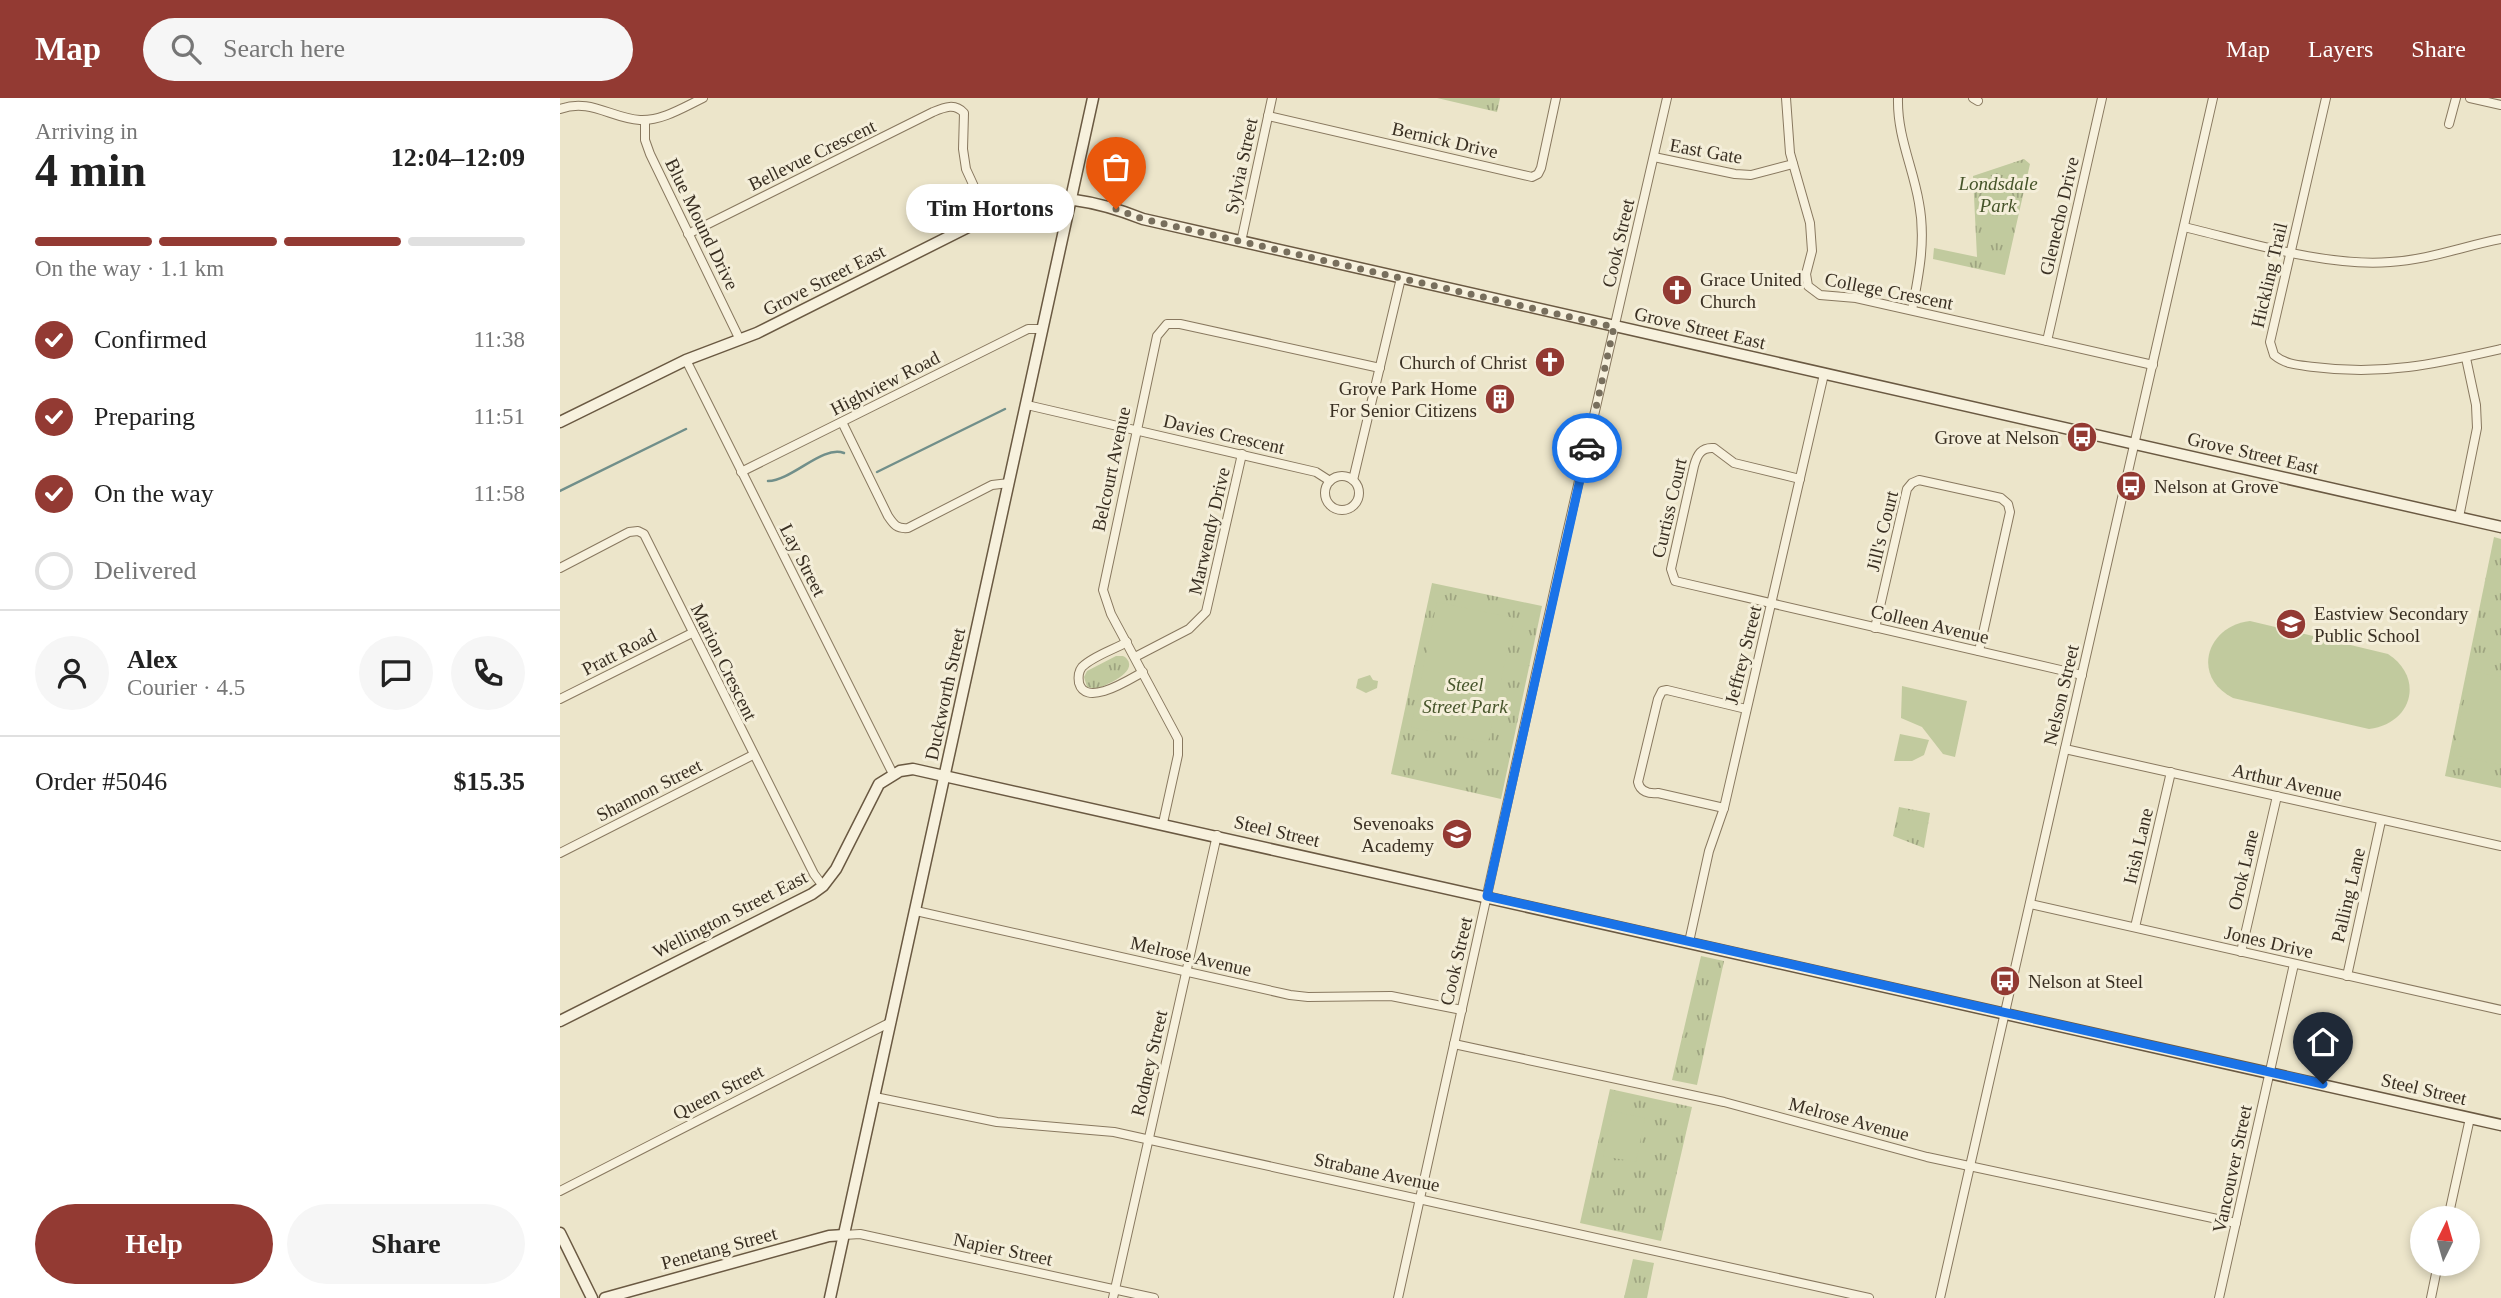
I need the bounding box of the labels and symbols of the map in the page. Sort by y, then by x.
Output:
street label: Bellevue Crescent [745,115,880,195]
street label: Sylvia Street [1221,115,1262,216]
street label: Bernick Drive [1390,118,1500,162]
street label: East Gate [1668,134,1744,168]
pin [1086,137,1146,209]
street label: Blue Mound Drive [661,155,743,293]
street label: Glenecho Drive [2035,155,2083,277]
park label: Londsdale Park [1957,173,2038,216]
callout: Tim Hortons [906,184,1074,234]
street label: Cook Street [1598,196,1639,289]
street label: Hickling Trail [2247,220,2291,330]
street label: Grove Street East [760,240,889,320]
street label: College Crescent [1823,268,1956,314]
place label: Grace United Church [1700,269,1802,312]
church icon: Grace United Church [1660,273,1694,307]
street label: Grove Street East [1632,303,1768,353]
church icon: Church of Christ [1533,345,1567,379]
street label: Highview Road [827,346,944,420]
place label: Church of Christ [1399,352,1528,373]
place label: Grove Park Home For Senior Citizens [1329,378,1477,421]
building icon: Grove Park Home For Senior Citizens [1483,382,1517,416]
street label: Belcourt Avenue [1088,405,1134,533]
street label: Davies Crescent [1161,410,1287,458]
courier [1552,413,1622,483]
bus stop icon: Grove at Nelson [2065,420,2099,454]
place label: Grove at Nelson [1934,427,2059,448]
street label: Grove Street East [2185,428,2321,478]
street label: Curtiss Court [1647,455,1691,560]
street label: Marwendy Drive [1184,465,1234,597]
bus stop icon: Nelson at Grove [2114,469,2148,503]
place label: Nelson at Grove [2154,476,2279,497]
street label: Jill's Court [1862,488,1902,573]
street label: Lay Street [776,520,831,600]
street label: Marion Crescent [687,600,762,724]
street label: Colleen Avenue [1869,600,1991,648]
street label: Jeffrey Street [1721,603,1766,707]
place label: Eastview Secondary Public School [2314,603,2469,646]
school or university icon: Eastview Secondary Public School [2274,607,2308,641]
street label: Pratt Road [578,624,660,680]
street label: Duckworth Street [921,625,969,762]
street label: Nelson Street [2039,642,2083,747]
park label: Steel Street Park [1422,674,1508,717]
street label: Shannon Street [593,754,706,826]
street label: Arthur Avenue [2230,759,2344,805]
street label: Irish Lane [2119,806,2157,886]
street label: Steel Street [1232,811,1322,851]
place label: Sevenoaks Academy [1353,813,1434,856]
school or university icon: Sevenoaks Academy [1440,817,1474,851]
street label: Orok Lane [2224,828,2262,912]
street label: Palling Lane [2327,846,2369,944]
street label: Wellington Street East [649,866,811,962]
street label: Cook Street [1436,914,1477,1007]
street label: Jones Drive [2223,922,2315,962]
street label: Melrose Avenue [1128,932,1254,980]
bus stop icon: Nelson at Steel [1988,964,2022,998]
place label: Nelson at Steel [2028,971,2143,992]
street label: Rodney Street [1127,1007,1172,1118]
pin [2293,1012,2353,1084]
street label: Queen Street [669,1060,767,1124]
street label: Steel Street [2379,1069,2469,1109]
street label: Melrose Avenue [1787,1093,1911,1145]
street label: Vancouver Street [2208,1102,2256,1235]
street label: Strabane Avenue [1312,1148,1442,1196]
north arrow [2410,1206,2480,1276]
street label: Penetang Street [659,1222,780,1274]
street label: Napier Street [952,1228,1055,1270]

